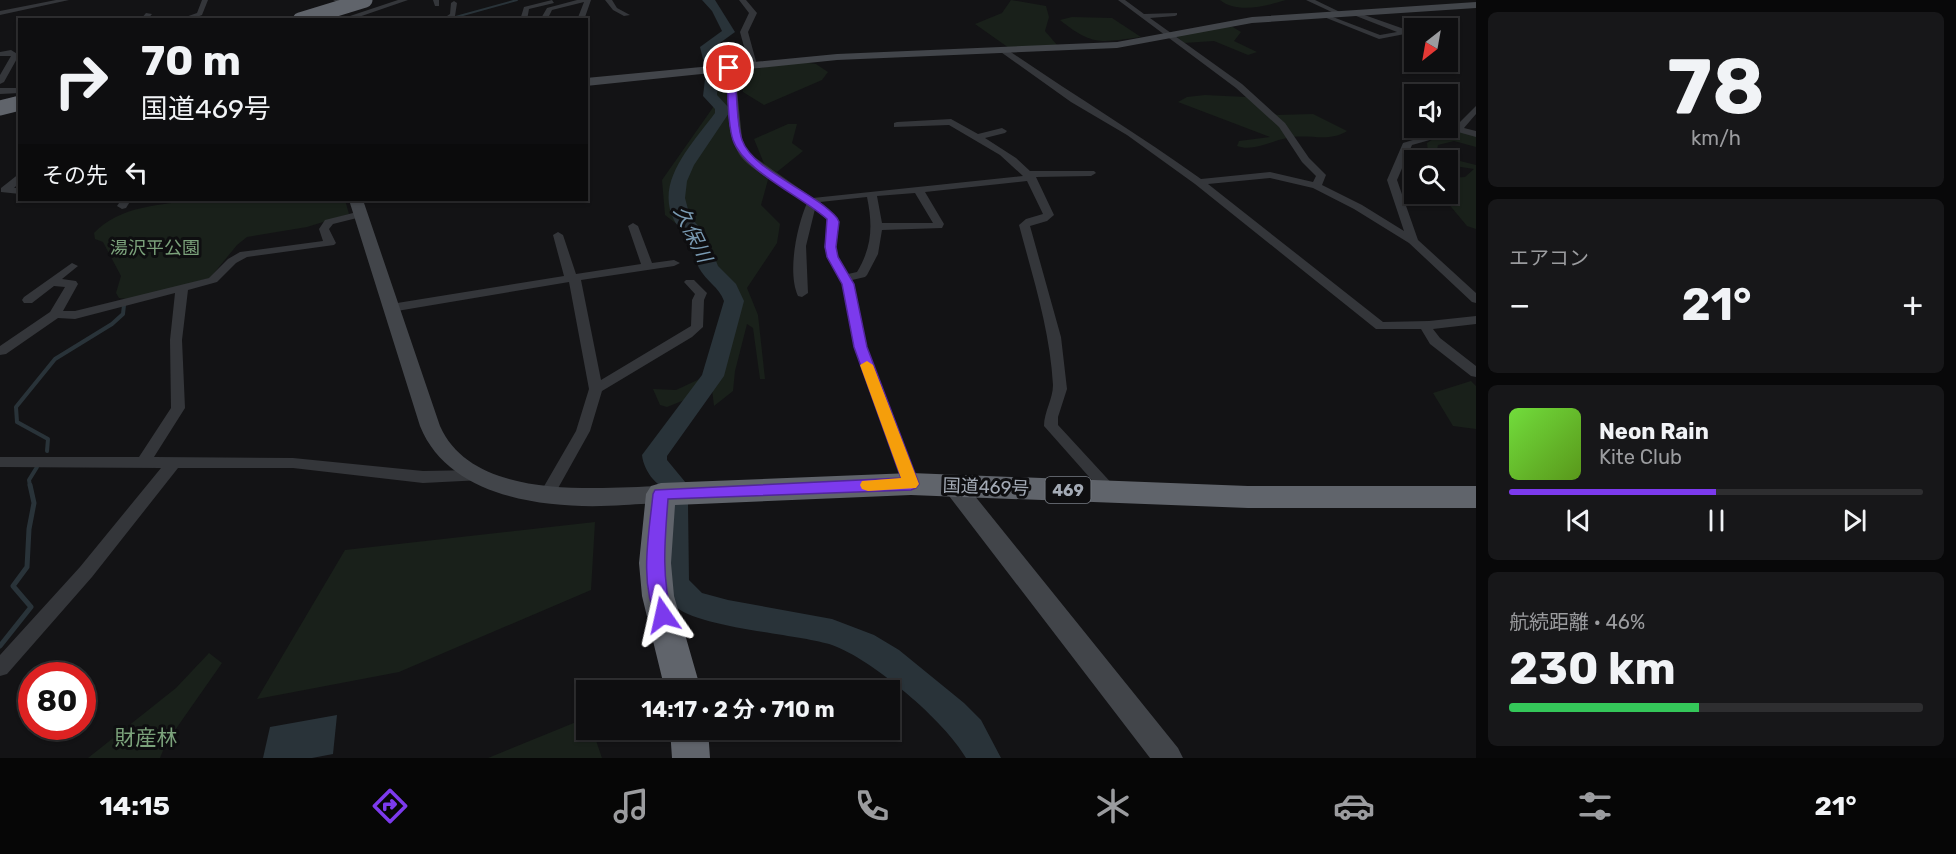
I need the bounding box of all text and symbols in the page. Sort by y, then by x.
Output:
north arrow [1404,18,1458,72]
map controls [1404,18,1458,204]
text: 70 m [141,36,241,86]
text: 78 [1667,40,1765,133]
icon: right [42,42,120,120]
pin [703,42,754,93]
icon: arrive [712,51,745,84]
button: sound [1404,84,1458,138]
text: 国道469号 [141,93,271,125]
text: km/h [1691,126,1741,150]
button: search [1404,150,1458,204]
icon: left [120,156,153,189]
text: その先 [42,162,108,189]
water label: 久保川 [669,202,718,268]
park label: 湯沢平公園 [110,237,200,259]
text: エアコン [1509,246,1589,270]
text: 21° [1681,278,1752,331]
text: − [1509,285,1530,324]
text: + [1902,285,1923,324]
text: Neon Rain [1599,418,1709,445]
text: Kite Club [1599,445,1682,469]
street label: 国道469号 [942,474,1030,500]
road number: 469 [1046,477,1090,503]
icon: previous [1562,504,1595,537]
icon: pause [1700,504,1733,537]
icon: next [1838,504,1871,537]
position arrow [631,583,695,647]
text: 航続距離 · 46% [1509,610,1645,634]
text: 230 km [1509,642,1676,695]
speed limit sign: 80 [18,662,96,740]
text: 14:17 · 2 分 · 710 m [641,696,835,723]
park label: 財産林 [115,725,178,750]
icon: directions [369,785,411,827]
icon: music [610,785,652,827]
icon: phone [851,785,893,827]
icon: climate [1092,785,1134,827]
icon: car [1333,785,1375,827]
icon: filters [1574,785,1616,827]
text: 14:15 [99,790,170,822]
text: 21° [1814,790,1856,822]

